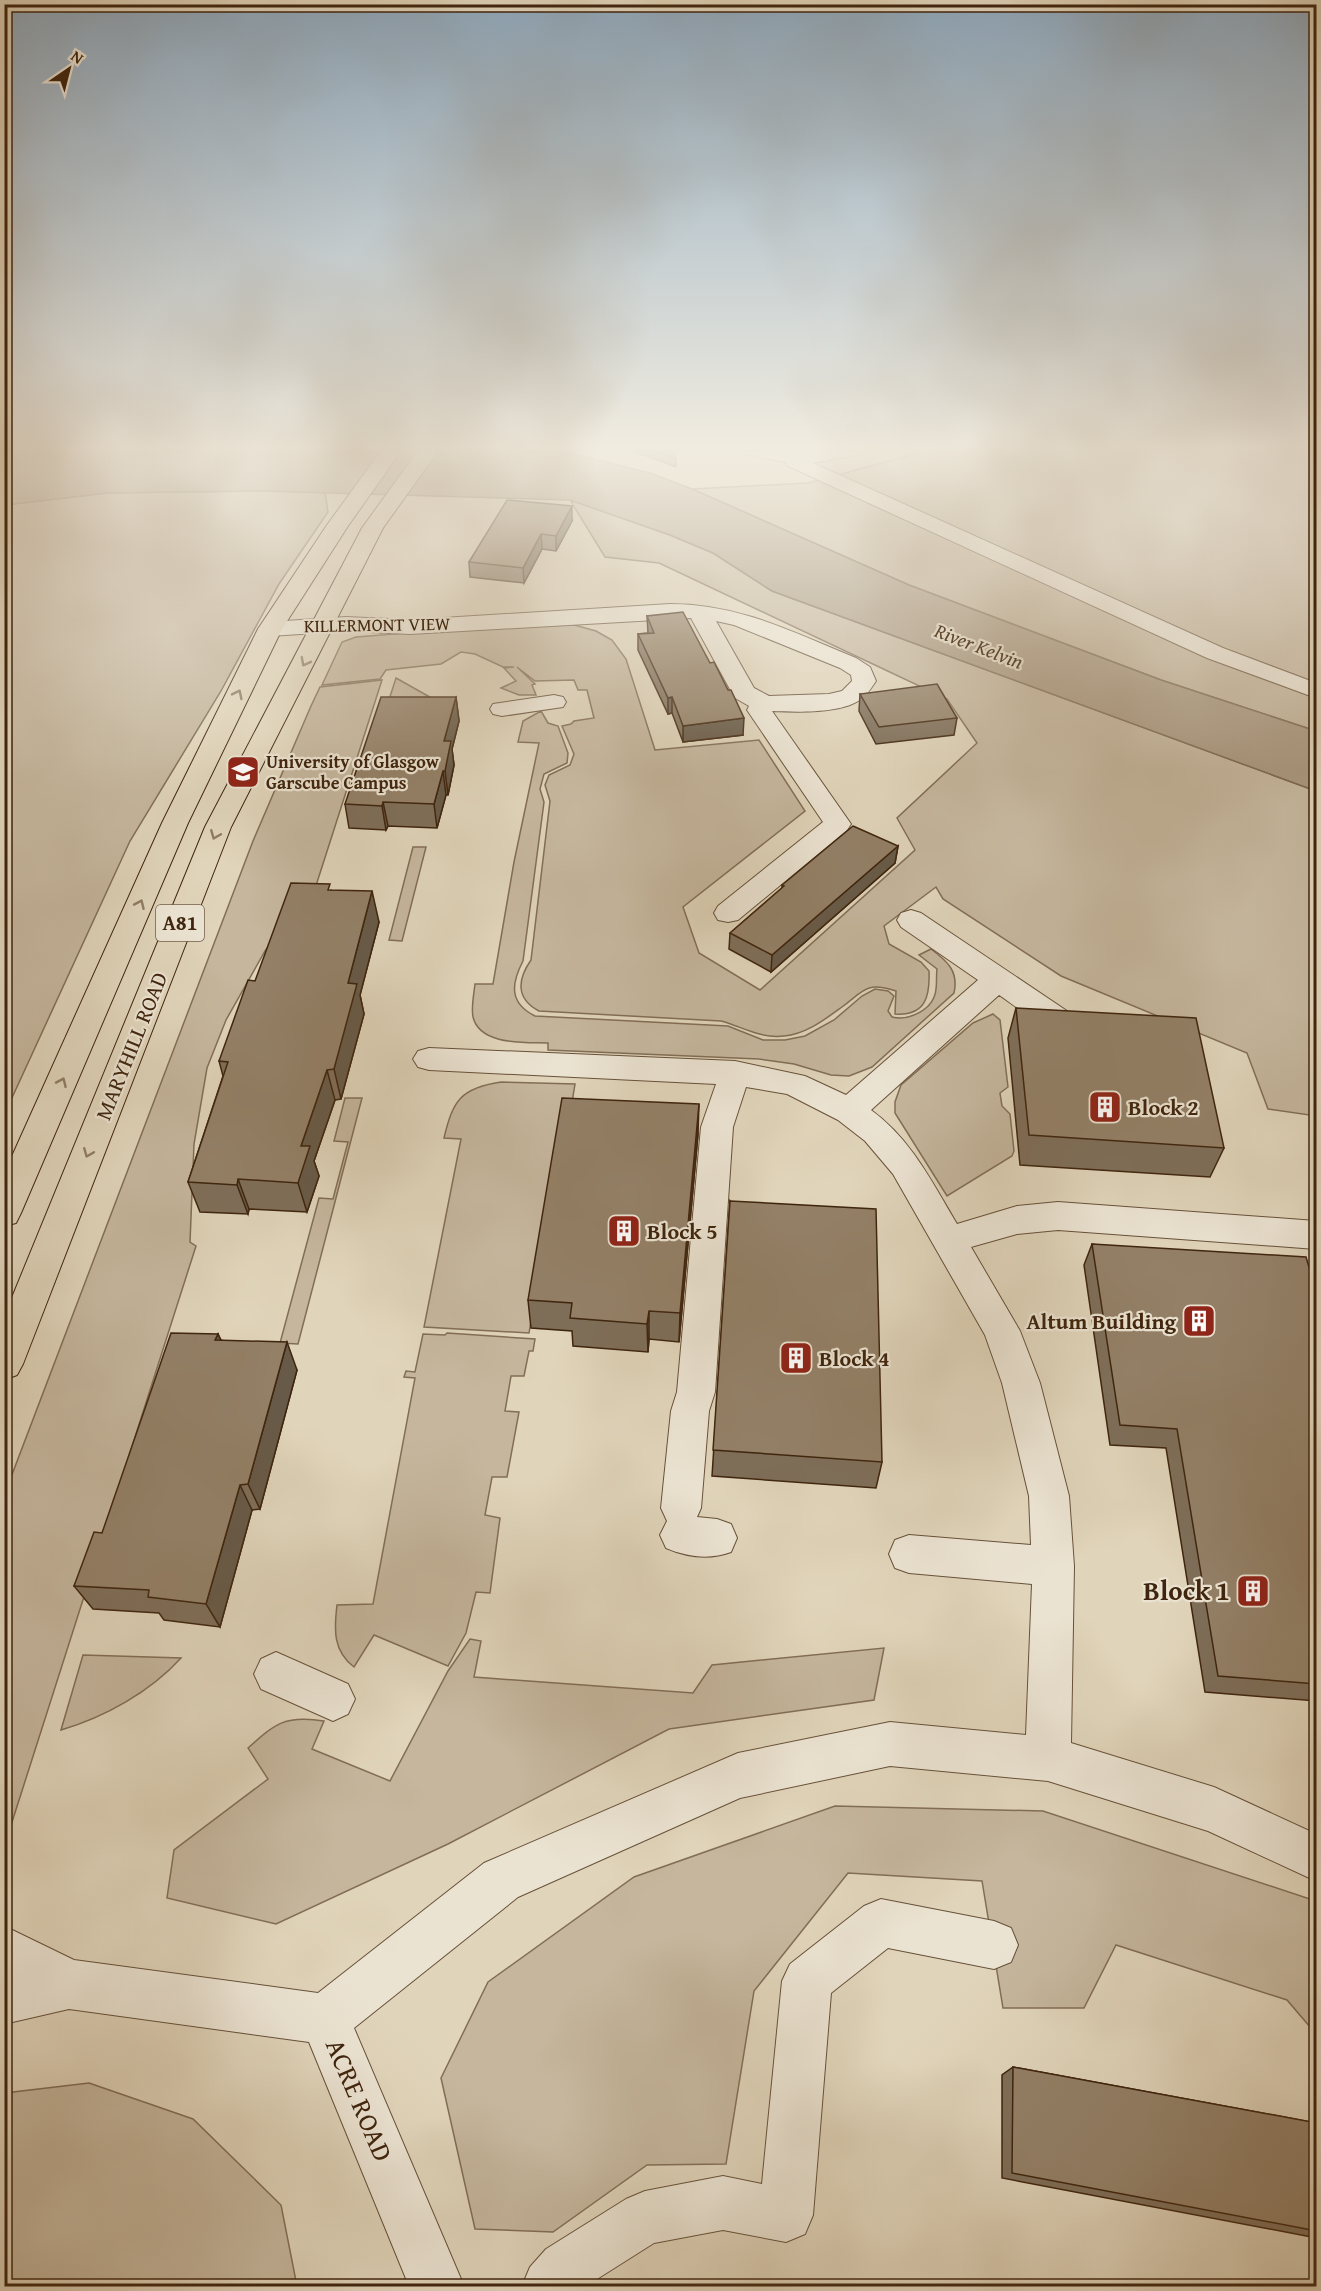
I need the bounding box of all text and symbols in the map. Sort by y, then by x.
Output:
north arrow [39,39,99,99]
text: N [66,44,89,70]
street label: KILLERMONT VIEW [304,610,451,639]
water label: River Kelvin [930,615,1028,676]
one-way arrow [301,656,312,666]
one-way arrow [231,689,243,700]
place label: University of Glasgow Garscube Campus [266,748,439,796]
school or university icon: University of Glasgow Garscube Campus [225,754,261,790]
one-way arrow [210,829,222,840]
one-way arrow [133,899,145,910]
road number: A81 [156,905,204,941]
street label: MARYHILL ROAD [87,967,175,1125]
one-way arrow [55,1078,67,1089]
building icon: Block 2 [1087,1089,1123,1125]
place label: Block 2 [1128,1091,1199,1123]
one-way arrow [83,1147,96,1158]
building icon: Block 5 [606,1213,642,1249]
place label: Block 5 [647,1215,718,1247]
building icon: Altum Building [1181,1303,1217,1339]
place label: Altum Building [1027,1305,1176,1337]
building icon: Block 4 [778,1340,814,1376]
place label: Block 4 [819,1342,890,1374]
place label: Block 1 [1143,1570,1230,1610]
building icon: Block 1 [1235,1573,1271,1609]
street label: ACRE ROAD [316,2032,404,2167]

